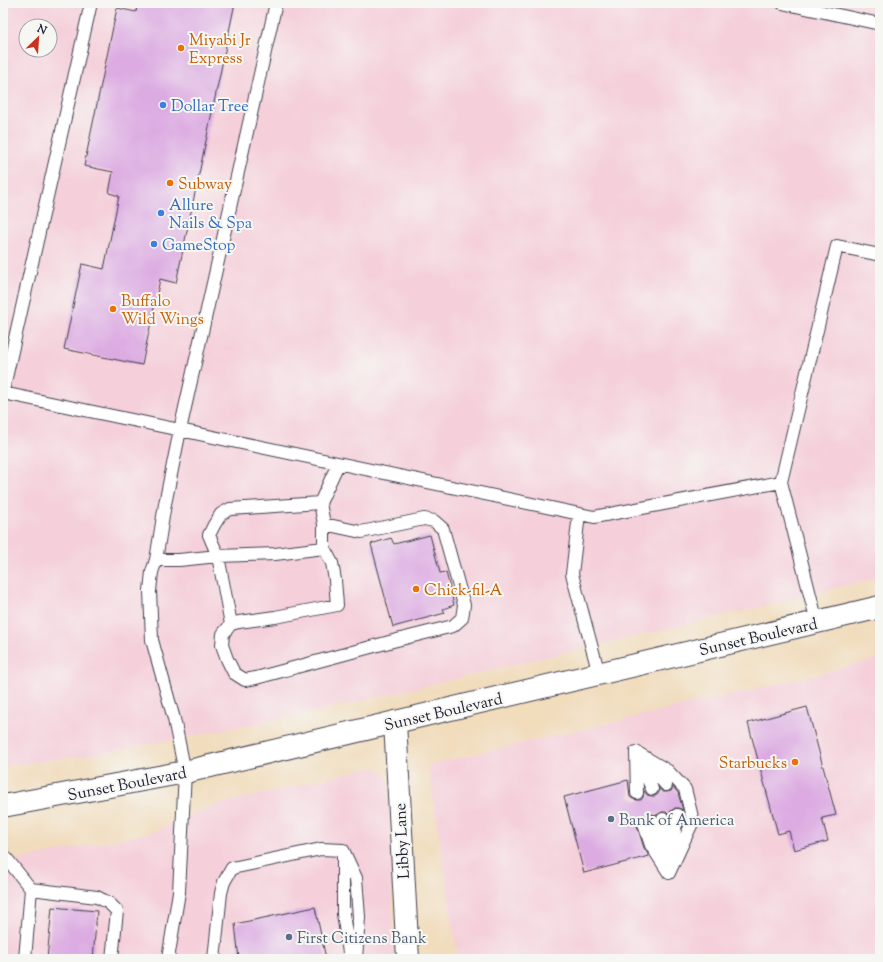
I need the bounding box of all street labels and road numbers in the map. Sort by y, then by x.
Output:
street label: Sunset Boulevard [697,614,820,663]
street label: Sunset Boulevard [382,689,505,738]
street label: Sunset Boulevard [66,763,189,808]
street label: Libby Lane [390,802,417,879]

